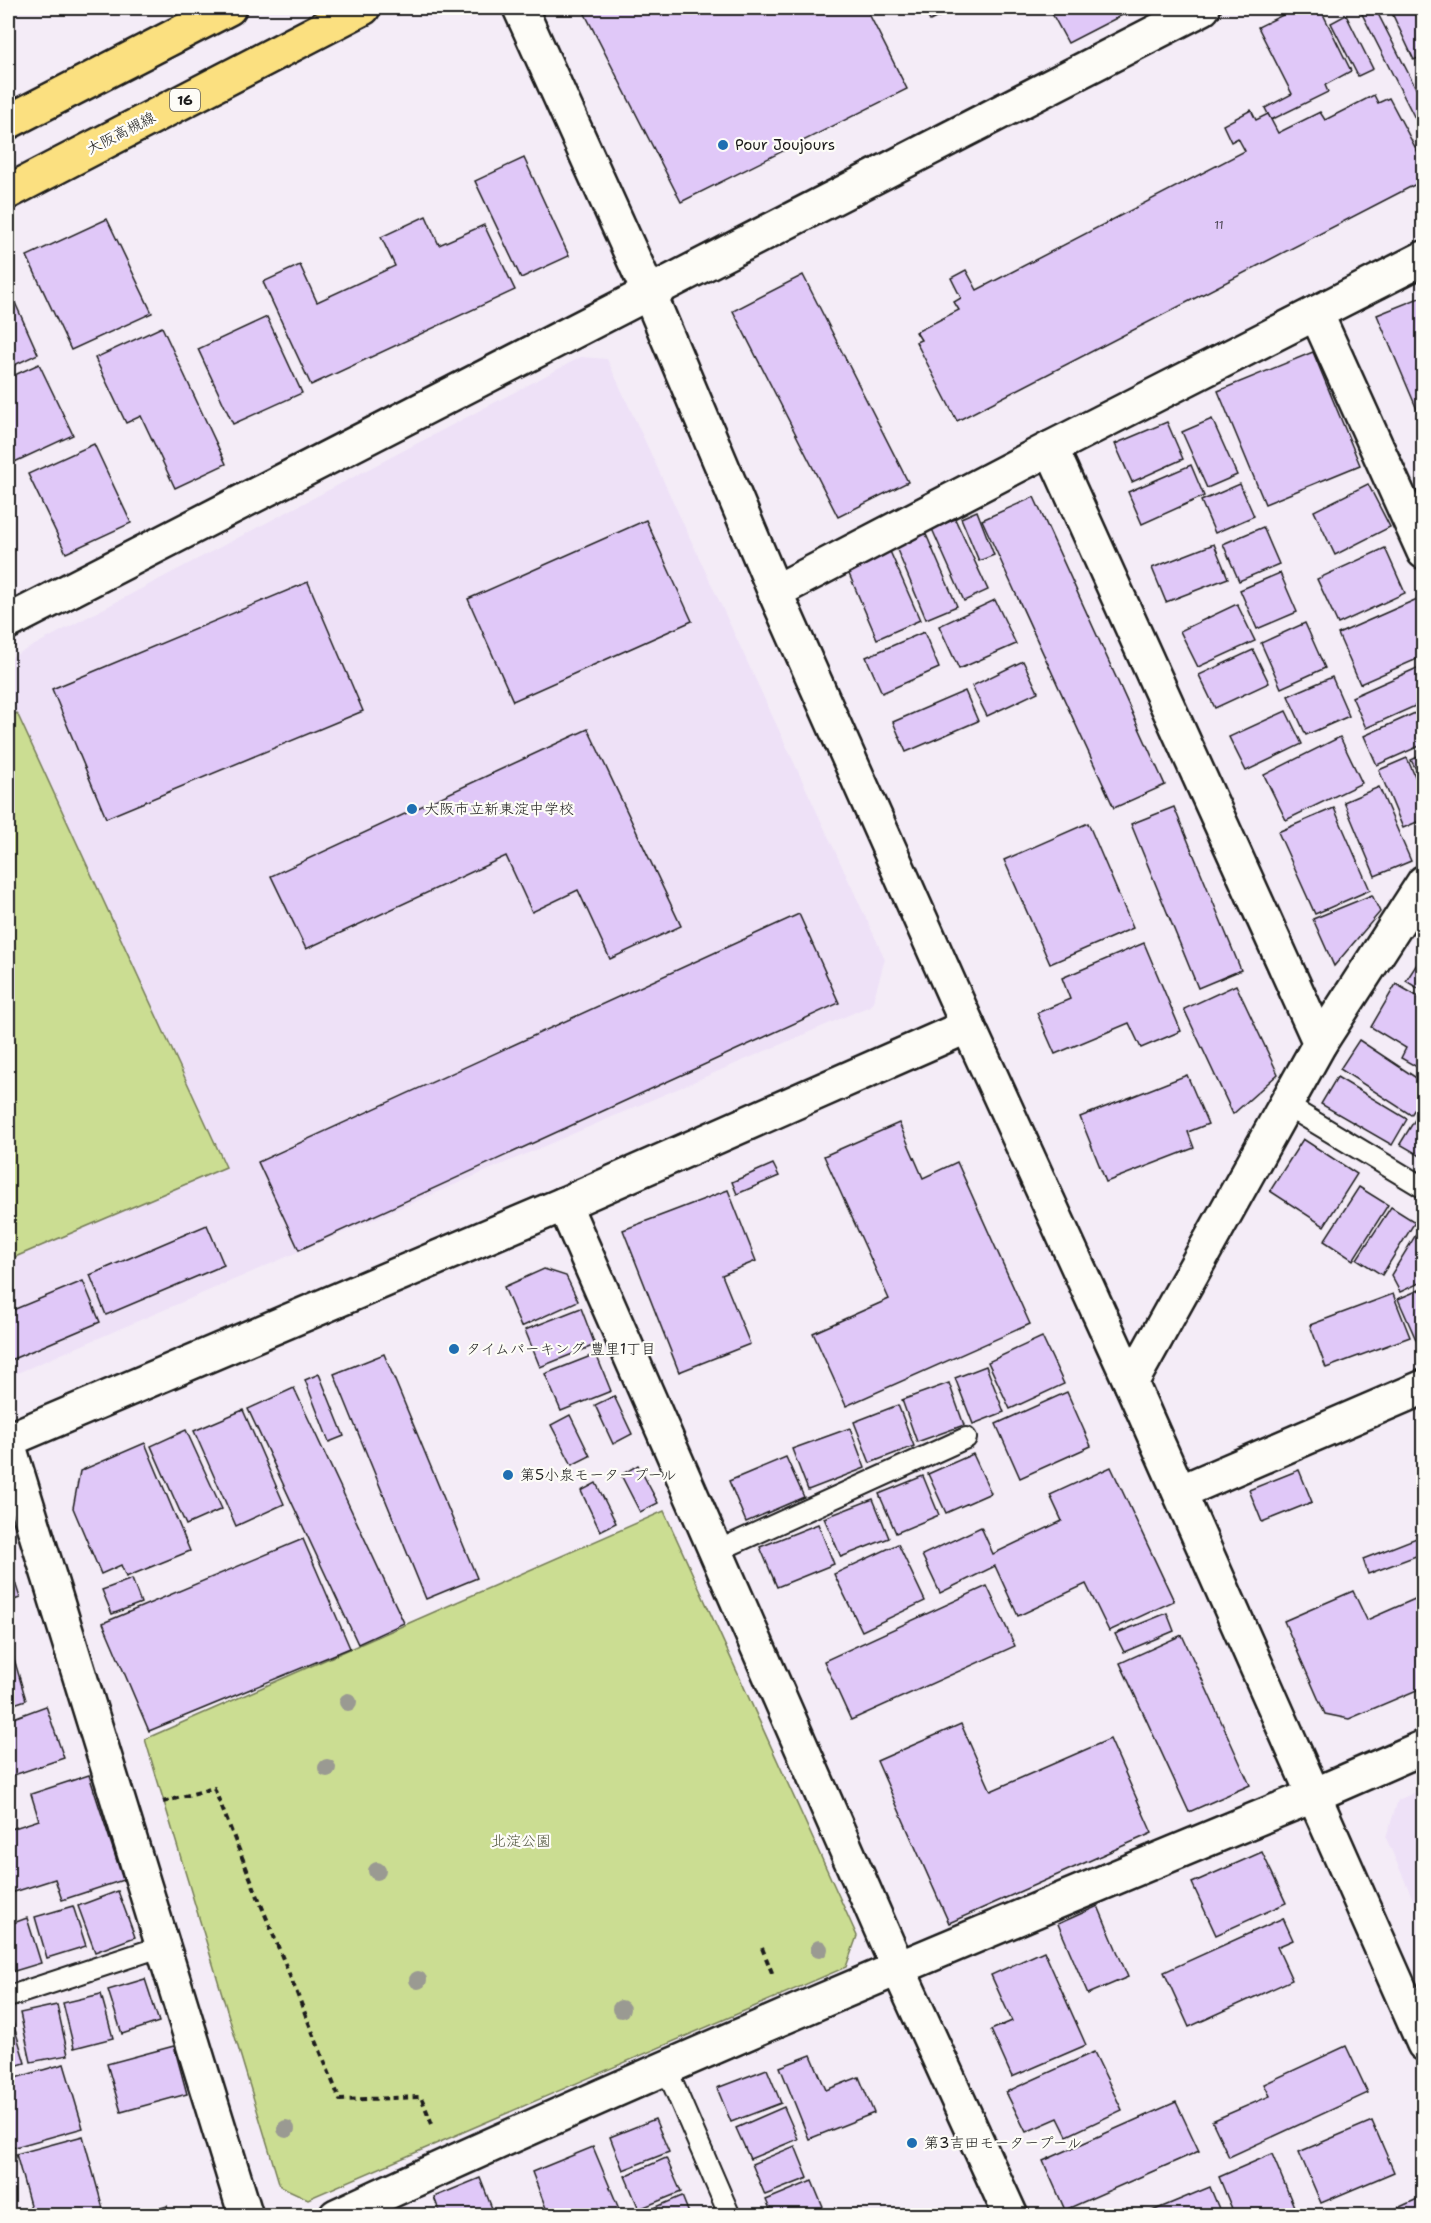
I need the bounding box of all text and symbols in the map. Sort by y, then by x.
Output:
road number: 16 [170,89,200,111]
street label: 大阪高槻線 [83,107,159,159]
place label: Pour Joujours [735,135,835,155]
marker: Pour Joujours [716,138,730,152]
house number: 11 [1214,217,1224,233]
place label: 大阪市立新東淀中学校 [424,799,574,819]
marker: 大阪市立新東淀中学校 [405,802,419,816]
place label: タイムパーキング 豊里1丁目 [466,1339,656,1359]
marker: タイムパーキング 豊里1丁目 [447,1342,461,1356]
place label: 第5小泉モータープール [520,1465,677,1485]
marker: 第5小泉モータープール [501,1468,515,1482]
park label: 北淀公園 [491,1831,551,1851]
place label: 第3吉田モータープール [924,2133,1082,2153]
marker: 第3吉田モータープール [905,2136,919,2150]

